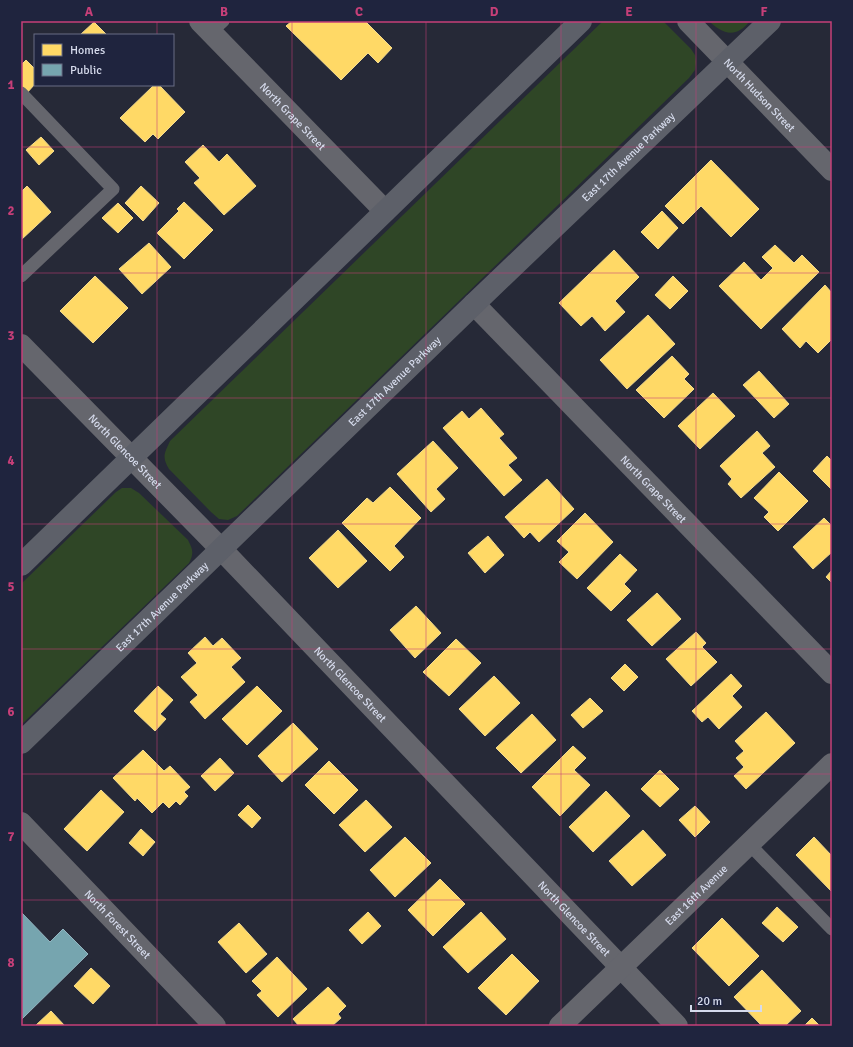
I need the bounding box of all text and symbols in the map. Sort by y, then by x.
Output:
text: A [85,4,94,20]
text: B [220,4,228,20]
text: C [355,4,363,20]
text: D [490,4,499,20]
text: E [625,4,633,20]
text: F [761,4,768,20]
legend [34,34,174,86]
text: Homes [70,43,105,58]
street label: North Hudson Street [721,56,798,134]
text: Public [70,63,102,78]
text: 1 [7,77,15,93]
street label: North Grape Street [257,80,329,153]
street label: East 17th Avenue Parkway [579,109,678,204]
text: 2 [7,203,15,219]
text: 3 [7,328,15,344]
street label: East 17th Avenue Parkway [346,333,444,429]
street label: North Glencoe Street [86,411,165,491]
text: 4 [7,453,15,469]
street label: North Grape Street [618,453,689,526]
street label: East 17th Avenue Parkway [113,558,211,654]
text: 5 [7,579,15,595]
street label: North Glencoe Street [312,644,389,725]
text: 6 [7,704,15,720]
text: 7 [7,829,15,845]
street label: East 16th Avenue [662,862,730,928]
street label: North Glencoe Street [535,878,613,959]
street label: North Forest Street [82,887,154,961]
text: 8 [7,955,15,971]
scale bar [691,987,761,1013]
text: 20 m [697,994,722,1009]

